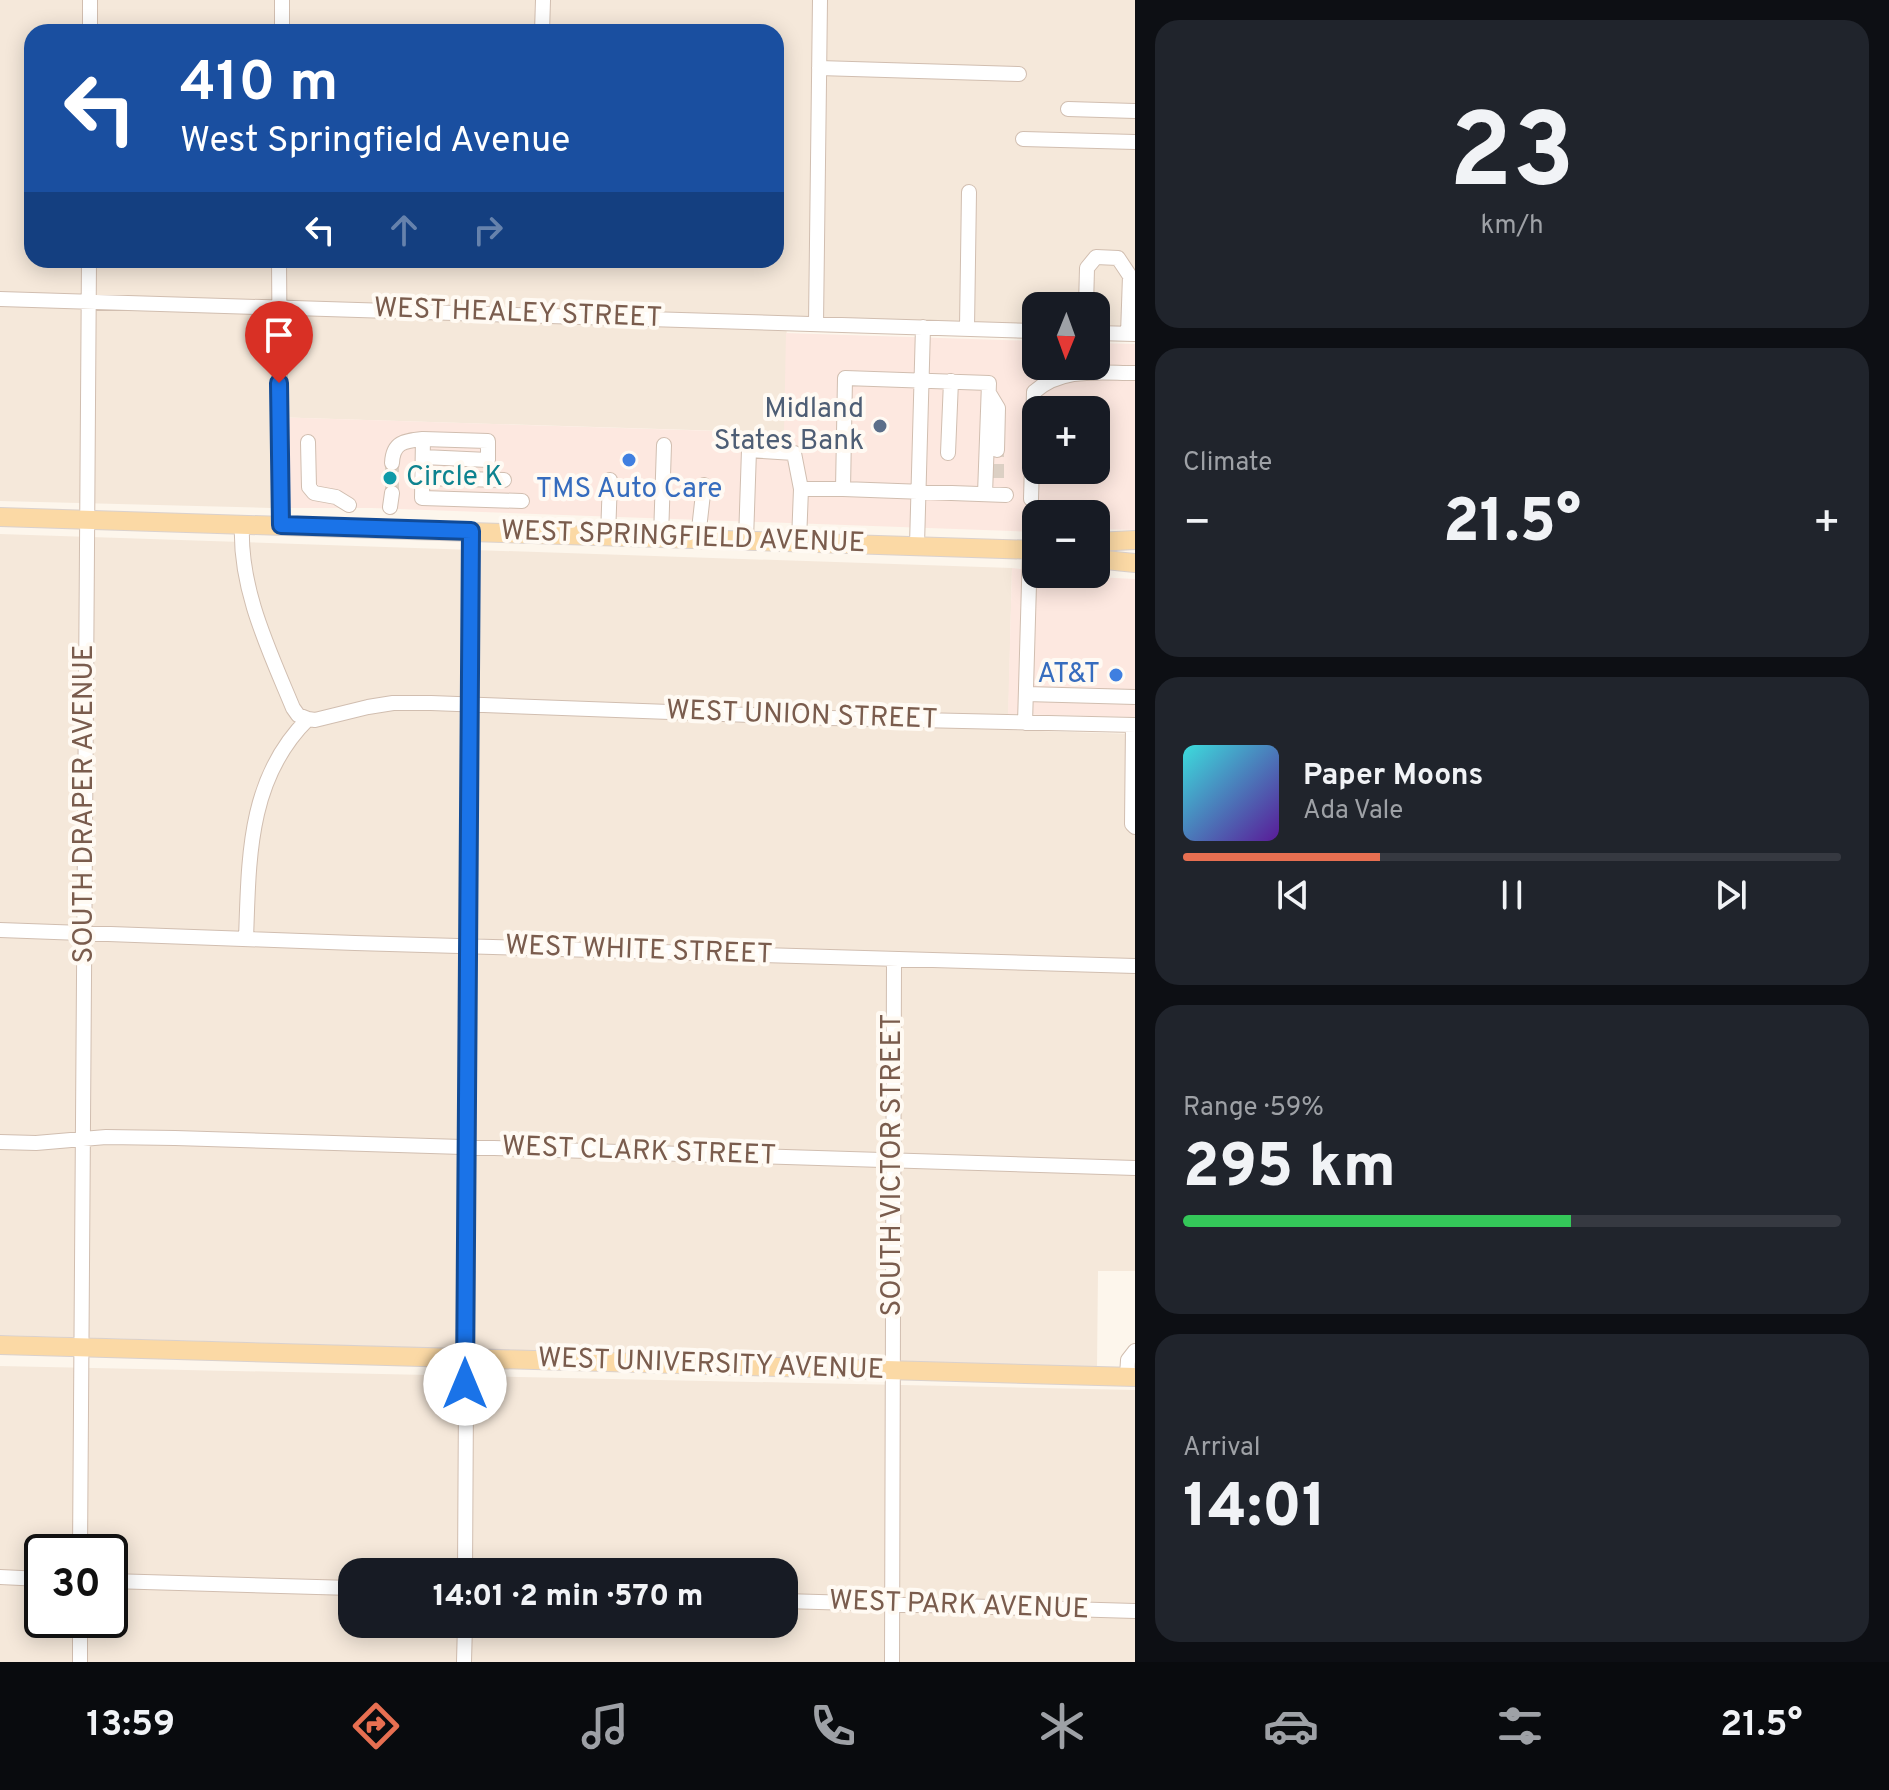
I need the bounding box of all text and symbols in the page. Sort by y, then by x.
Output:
text: 410 m [180,50,338,120]
icon: left [48,56,152,160]
text: 23 [1449,92,1575,224]
text: West Springfield Avenue [180,119,570,165]
icon: left [298,208,342,252]
icon: ahead [382,208,426,252]
icon: right [466,208,510,252]
text: km/h [1480,210,1544,243]
street label: WEST HEALEY STREET [373,291,663,337]
north arrow [1022,292,1110,380]
map controls [1022,292,1110,588]
pin [245,301,313,383]
icon: arrive [257,313,301,357]
place label: Midland States Bank [714,392,864,460]
button: + [1022,396,1110,484]
marker: Midland States Bank [871,417,889,435]
text: Climate [1183,447,1272,480]
marker: TMS Auto Care [620,451,638,469]
place label: Circle K [406,460,503,496]
marker: Circle K [381,469,399,487]
place label: TMS Auto Care [536,472,722,508]
text: 21.5° [1443,487,1581,563]
text: − [1183,497,1211,553]
text: + [1813,497,1841,553]
button: − [1022,500,1110,588]
street label: WEST SPRINGFIELD AVENUE [500,514,866,562]
street label: SOUTH DRAPER AVENUE [67,644,103,964]
place label: AT&T [1037,657,1100,693]
marker: AT&T [1107,666,1125,684]
street label: WEST UNION STREET [665,693,939,739]
text: Paper Moons [1303,758,1483,795]
text: Ada Vale [1303,795,1403,828]
icon: previous [1271,873,1315,917]
icon: pause [1490,873,1534,917]
icon: next [1709,873,1753,917]
street label: WEST WHITE STREET [504,928,774,974]
street label: SOUTH VICTOR STREET [875,1013,911,1317]
text: Range · 59% [1183,1092,1324,1125]
street label: WEST CLARK STREET [501,1129,777,1175]
text: 295 km [1183,1132,1396,1208]
street label: WEST UNIVERSITY AVENUE [537,1341,885,1389]
position arrow [423,1342,507,1426]
text: Arrival [1183,1432,1261,1465]
text: 14:01 [1183,1472,1326,1548]
speed limit sign: 30 [24,1534,128,1638]
text: 14:01 · 2 min · 570 m [433,1579,703,1616]
street label: WEST PARK AVENUE [828,1583,1090,1629]
icon: directions [348,1698,404,1754]
icon: music [577,1698,633,1754]
icon: phone [805,1698,861,1754]
icon: climate [1034,1698,1090,1754]
icon: car [1263,1698,1319,1754]
icon: filters [1492,1698,1548,1754]
text: 13:59 [86,1703,175,1749]
text: 21.5° [1720,1703,1803,1749]

